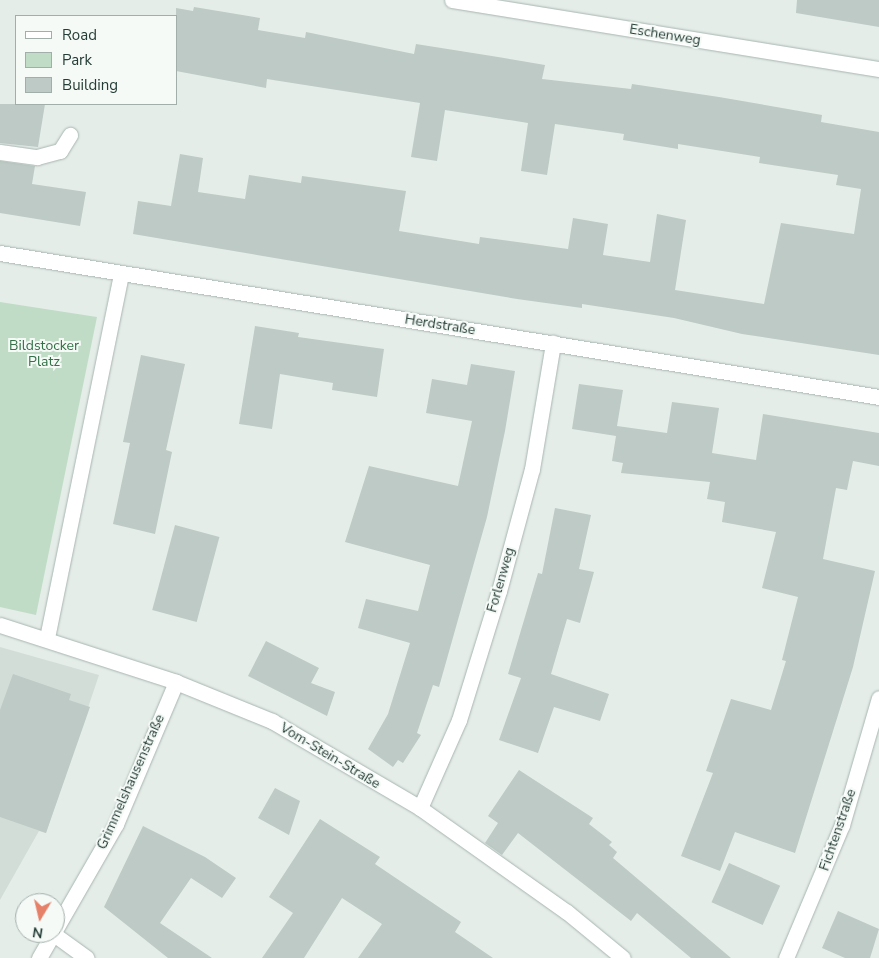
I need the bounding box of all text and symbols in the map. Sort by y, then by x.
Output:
legend [15,15,178,105]
street label: Eschenweg [628,21,702,49]
text: Road [62,25,97,45]
text: Park [62,50,92,70]
text: Building [62,75,118,95]
street label: Herdstraße [404,311,476,339]
park label: Bildstocker Platz [9,338,79,371]
street label: Forlenweg [484,546,518,614]
street label: Grimmelshausenstraße [94,712,168,852]
street label: Vom-Stein-Straße [277,719,383,793]
street label: Fichtenstraße [816,787,860,873]
north arrow [15,893,65,943]
text: N [31,922,44,943]

